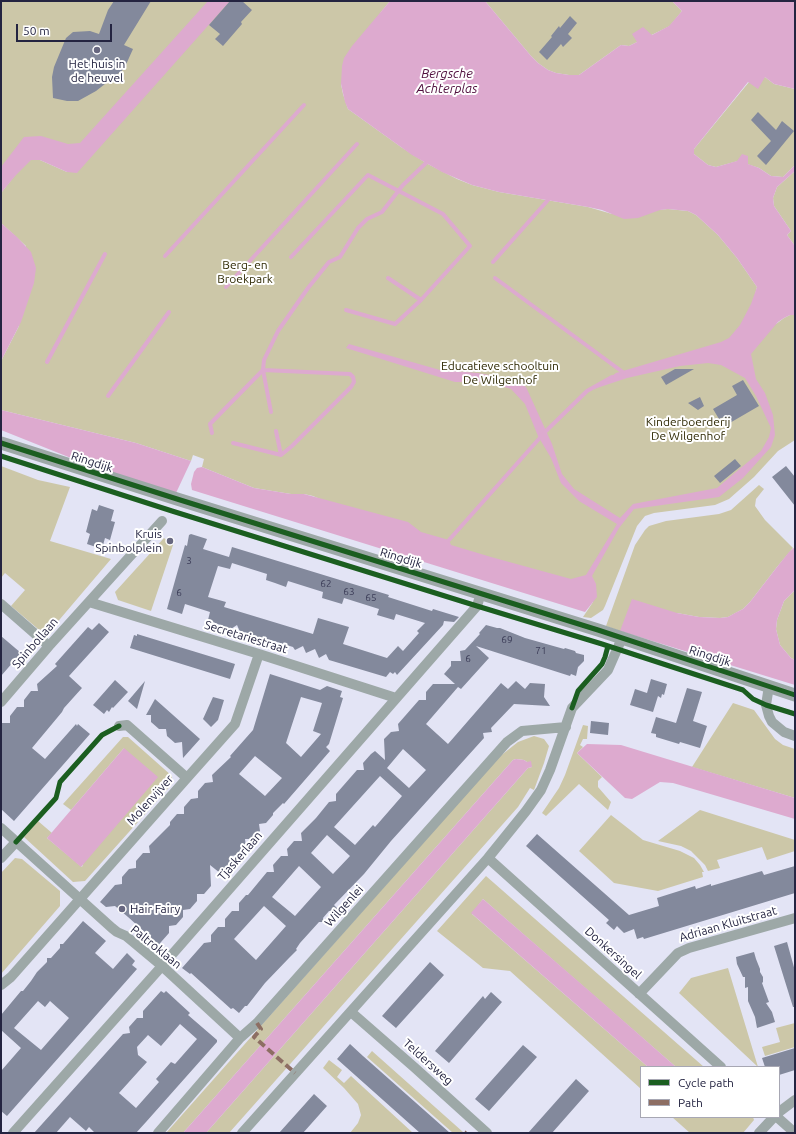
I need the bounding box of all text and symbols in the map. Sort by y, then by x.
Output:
scale bar [18,16,114,42]
text: 50 m [23,24,50,37]
marker: Het huis in de heuvel [92,45,102,55]
place label: Het huis in de heuvel [69,57,125,85]
water label: Bergsche Achterplas [416,66,478,97]
park label: Berg- en Broekpark [217,258,273,286]
park label: Educatieve schooltuin De Wilgenhof [441,359,559,387]
park label: Kinderboerderij De Wilgenhof [646,415,730,443]
street label: Ringdijk [69,448,115,476]
place label: Kruis Spinbolplein [95,527,162,555]
marker: Kruis Spinbolplein [165,536,175,546]
street label: Ringdijk [378,545,424,571]
house number: 3 [186,555,192,567]
house number: 62 [320,578,332,590]
house number: 63 [343,586,355,598]
house number: 6 [176,587,182,599]
house number: 65 [365,592,377,604]
street label: Spinbollaan [9,615,61,671]
street label: Secretariestraat [203,618,289,656]
house number: 69 [501,634,513,646]
street label: Ringdijk [687,642,733,670]
house number: 71 [535,645,547,657]
house number: 6 [465,653,471,665]
street label: Molenvijver [124,772,176,828]
street label: Tjaskerlaan [215,829,265,883]
street label: Wilgenlei [322,882,366,930]
place label: Hair Fairy [130,902,180,916]
street label: Adriaan Kluitstraat [678,903,778,945]
marker: Hair Fairy [117,904,127,914]
street label: Paltroklaan [128,922,184,972]
street label: Donkersingel [582,924,644,982]
street label: Teldersweg [400,1036,456,1088]
legend [640,1066,780,1118]
text: Cycle path [678,1076,734,1089]
text: Path [678,1096,703,1109]

